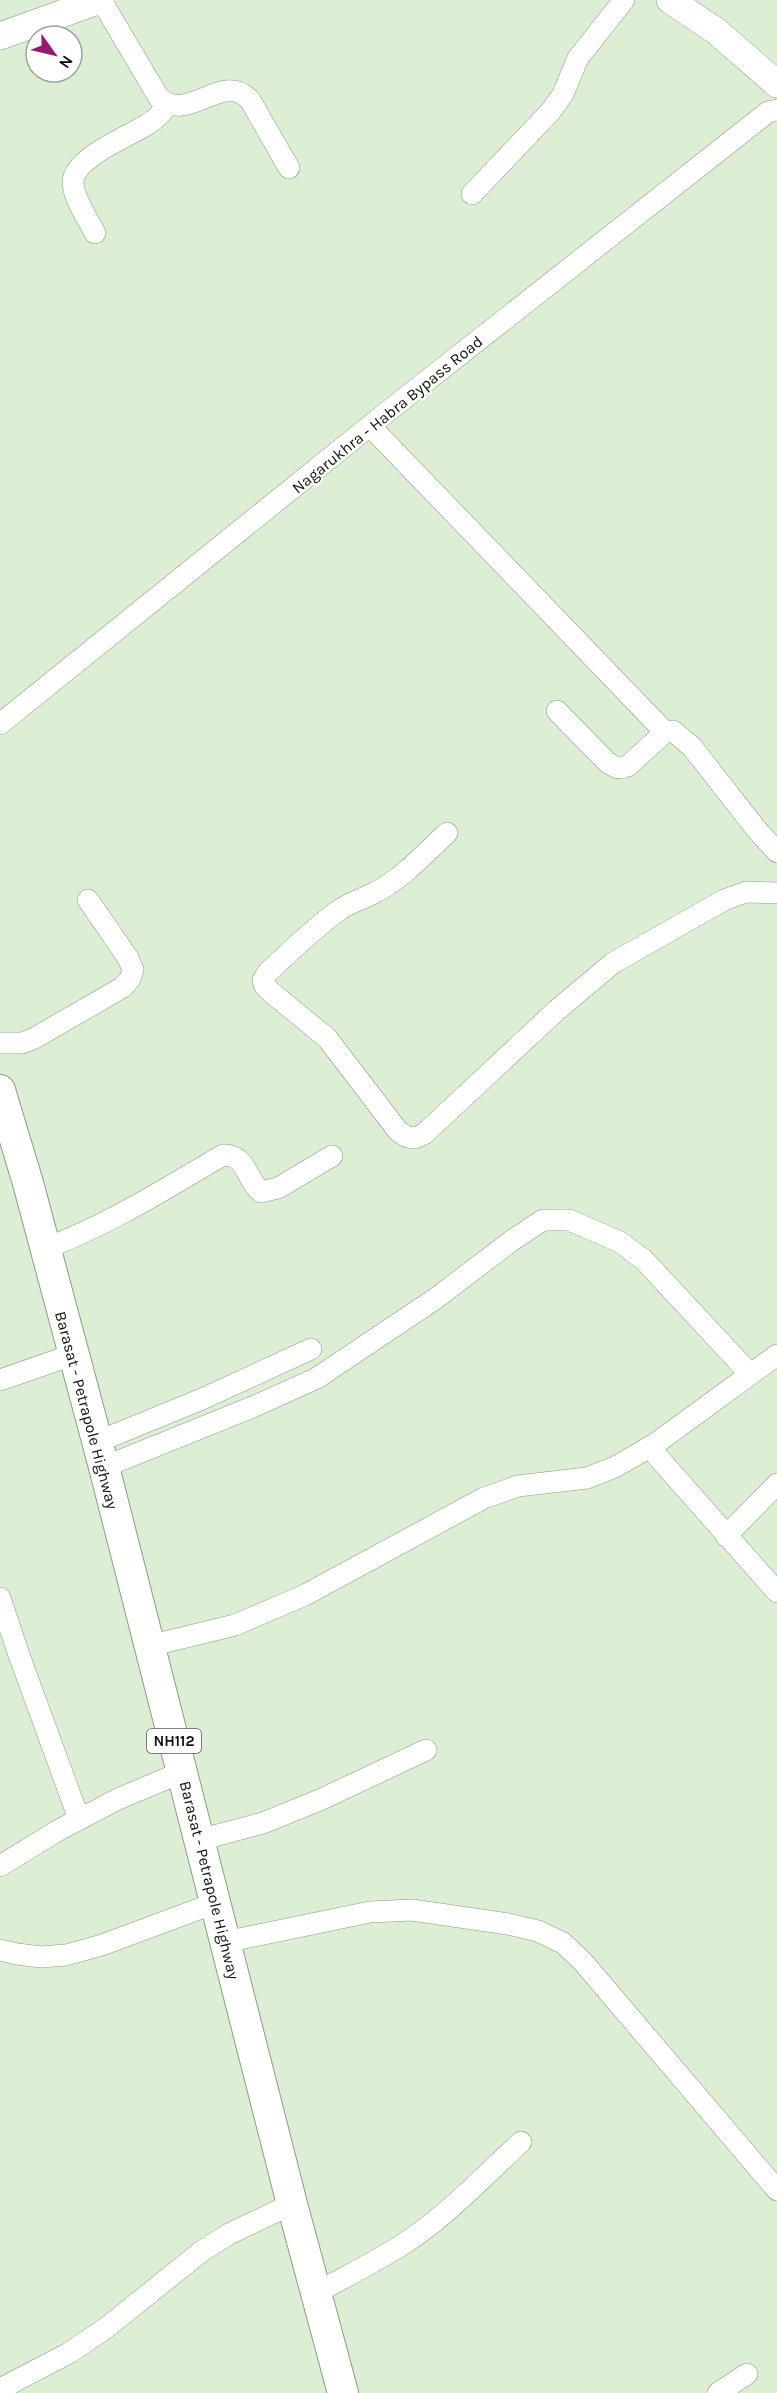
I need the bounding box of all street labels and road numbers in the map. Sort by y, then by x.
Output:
street label: Nagarukhra - Habra Bypass Road [288,332,487,497]
street label: Barasat - Petrapole Highway [51,1309,122,1512]
road number: NH112 [147,1729,201,1753]
street label: Barasat - Petrapole Highway [176,1779,244,1982]

